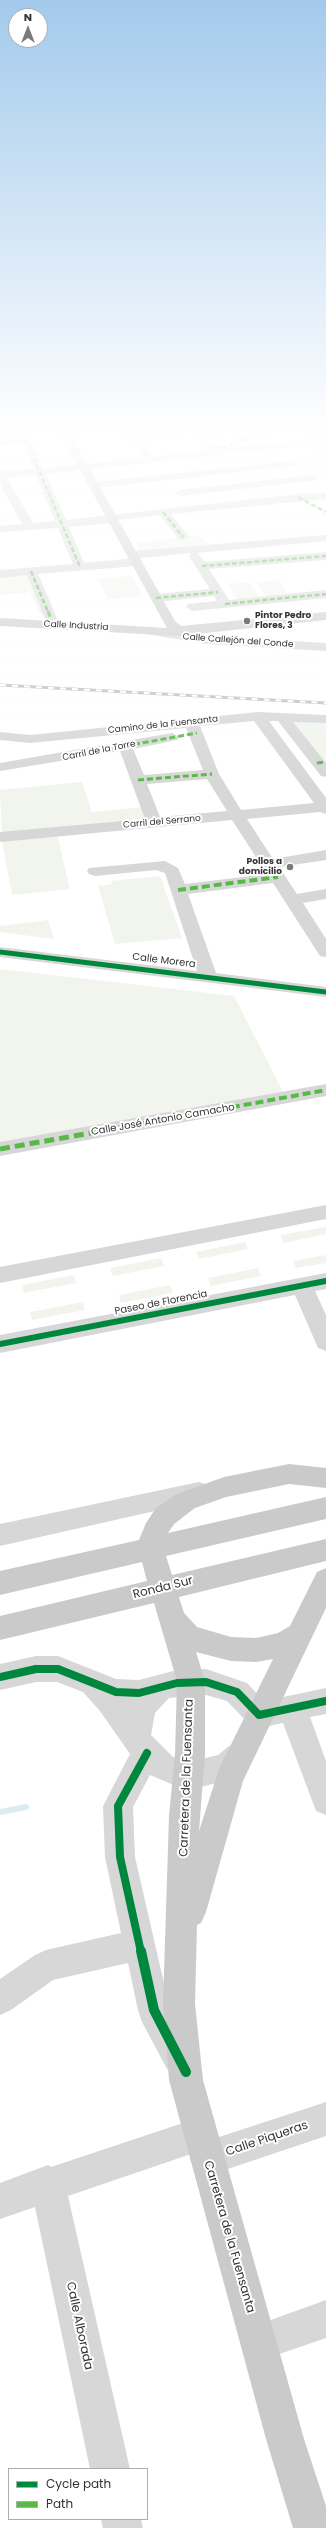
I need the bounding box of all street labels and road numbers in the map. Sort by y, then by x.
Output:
street label: Calle Industria [43,619,109,633]
street label: Calle Callejón del Conde [182,632,294,650]
street label: Camino de la Fuensanta [107,714,219,736]
street label: Carril de la Torre [62,739,136,763]
street label: Carril del Serrano [123,813,201,831]
street label: Calle Morera [132,951,196,971]
street label: Calle José Antonio Camacho [90,1101,236,1139]
street label: Paseo de Florencia [114,1288,208,1318]
street label: Ronda Sur [132,1574,194,1602]
street label: Carretera de la Fuensanta [177,1699,197,1857]
street label: Calle Piqueras [224,2118,310,2160]
street label: Carretera de la Fuensanta [200,2159,258,2315]
street label: Calle Alborada [63,2281,95,2371]

